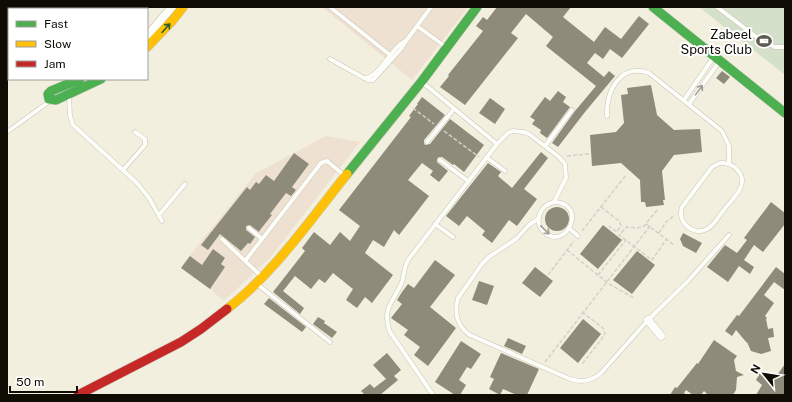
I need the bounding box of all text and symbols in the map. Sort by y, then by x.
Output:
legend [8,8,148,80]
text: Fast [44,17,69,31]
one-way arrow [161,23,171,33]
place label: Zabeel Sports Club [681,27,752,57]
sports icon: Zabeel Sports Club [755,32,773,50]
text: Slow [44,37,72,51]
text: Jam [44,57,66,71]
one-way arrow [695,85,703,96]
one-way arrow [540,226,550,235]
north arrow [744,354,784,394]
text: N [748,362,763,376]
scale bar [10,368,77,394]
text: 50 m [16,375,44,389]

